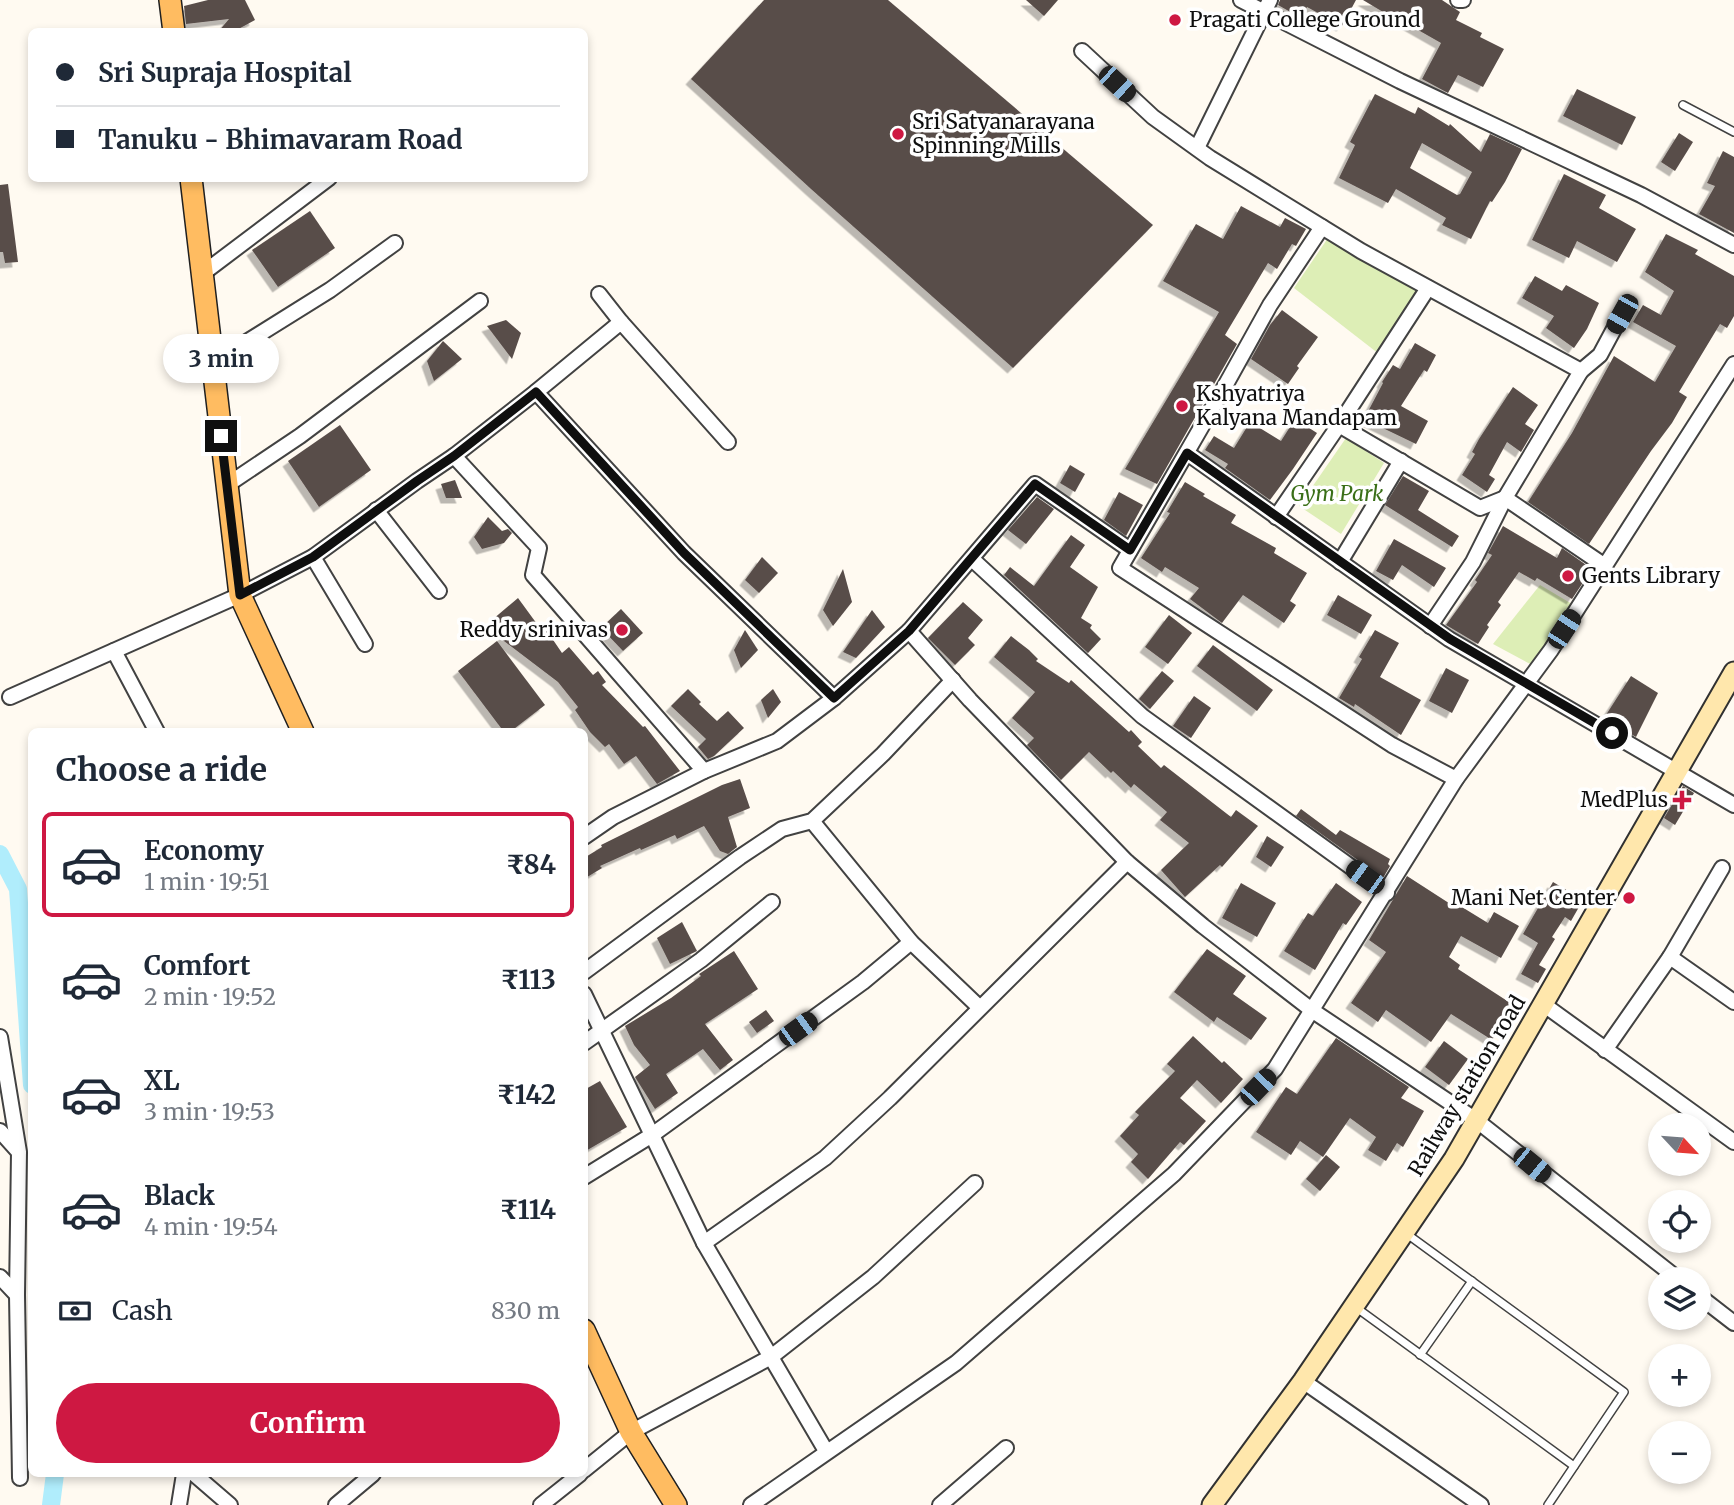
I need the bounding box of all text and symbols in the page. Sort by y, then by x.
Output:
place label: Pragati College Ground [1189,6,1421,33]
marker: Pragati College Ground [1167,12,1183,28]
text: Sri Supraja Hospital [98,56,352,89]
car [1095,62,1140,106]
place label: Sri Satyanarayana Spinning Mills [912,108,1095,159]
text: Tanuku - Bhimavaram Road [98,123,463,156]
marker: Sri Satyanarayana Spinning Mills [890,126,906,142]
car [1603,291,1642,337]
callout: 3 min [163,334,279,384]
text: 3 min [188,344,254,373]
place label: Kshyatriya Kalyana Mandapam [1196,380,1397,431]
marker: Kshyatriya Kalyana Mandapam [1174,398,1190,414]
route end [205,420,237,452]
park label: Gym Park [1290,480,1384,507]
place label: Gents Library [1582,562,1721,589]
marker: Gents Library [1560,568,1576,584]
car [1544,606,1585,652]
place label: Reddy srinivas [460,616,608,643]
marker: Reddy srinivas [614,622,630,638]
route start [1596,717,1628,749]
text: Choose a ride [56,750,267,790]
place label: MedPlus [1581,786,1668,813]
marker: MedPlus [1674,792,1690,808]
icon: car [60,833,123,896]
text: Economy [144,834,264,867]
text: ₹84 [506,848,556,881]
car [1342,856,1389,898]
text: 1 min · 19:51 [144,867,269,896]
place label: Mani Net Center [1451,884,1615,911]
marker: Mani Net Center [1621,890,1637,906]
icon: car [60,948,123,1011]
text: Comfort [144,949,250,982]
text: ₹113 [501,963,556,996]
text: 2 min · 19:52 [144,982,276,1011]
street label: Railway station road [1402,990,1531,1181]
car [775,1008,822,1050]
icon: car [60,1063,123,1126]
text: XL [144,1064,180,1097]
car [1236,1065,1281,1109]
text: ₹142 [497,1078,556,1111]
text: 3 min · 19:53 [144,1097,275,1126]
north arrow [1648,1113,1712,1176]
map controls [1648,1113,1711,1484]
car [1510,1144,1555,1186]
icon: car [60,1178,123,1241]
text: Black [144,1179,215,1212]
button: locate [1648,1190,1711,1253]
text: ₹114 [500,1193,556,1226]
text: 4 min · 19:54 [144,1212,278,1241]
button: layers [1648,1267,1711,1330]
icon: cash [56,1292,94,1330]
text: Cash [112,1294,173,1327]
text: 830 m [491,1296,560,1325]
button: + [1648,1344,1711,1407]
button: Confirm [56,1383,560,1463]
button: − [1648,1421,1711,1484]

